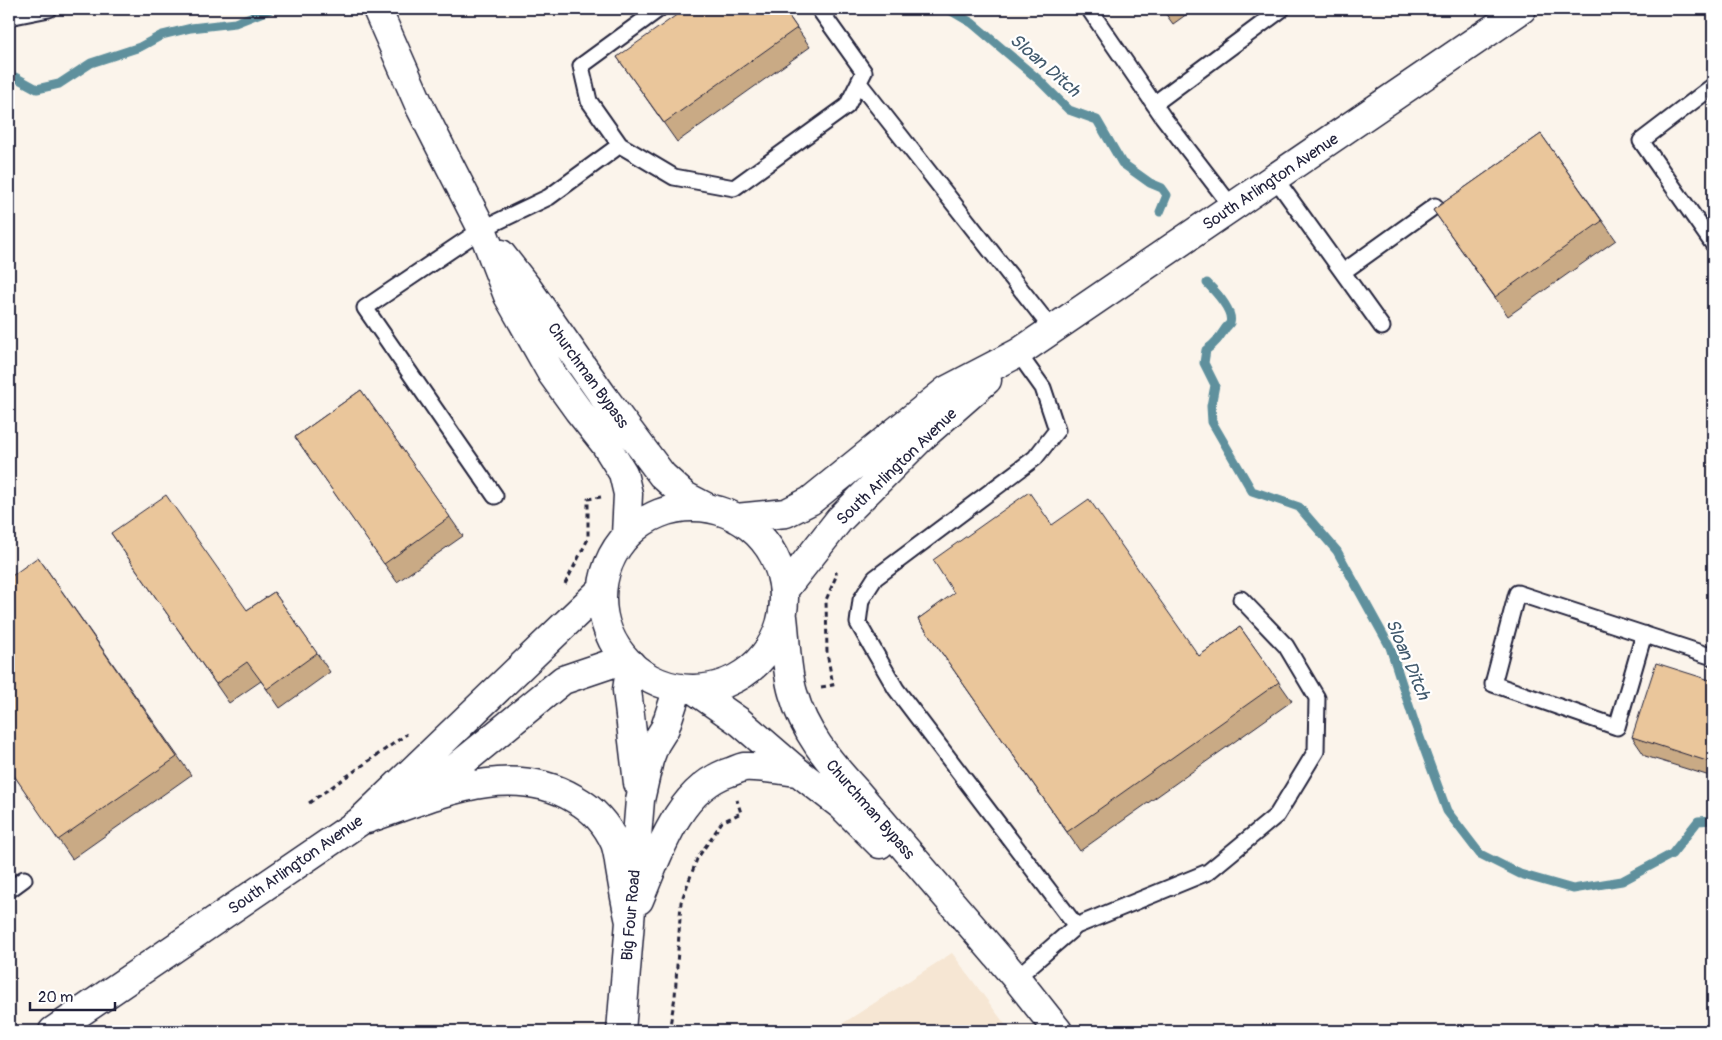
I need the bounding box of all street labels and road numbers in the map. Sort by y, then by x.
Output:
street label: South Arlington Avenue [1199,129,1342,235]
street label: Churchman Bypass [543,319,633,432]
street label: South Arlington Avenue [832,404,961,529]
street label: Churchman Bypass [821,756,919,864]
street label: South Arlington Avenue [224,811,367,919]
street label: Big Four Road [617,869,645,961]

